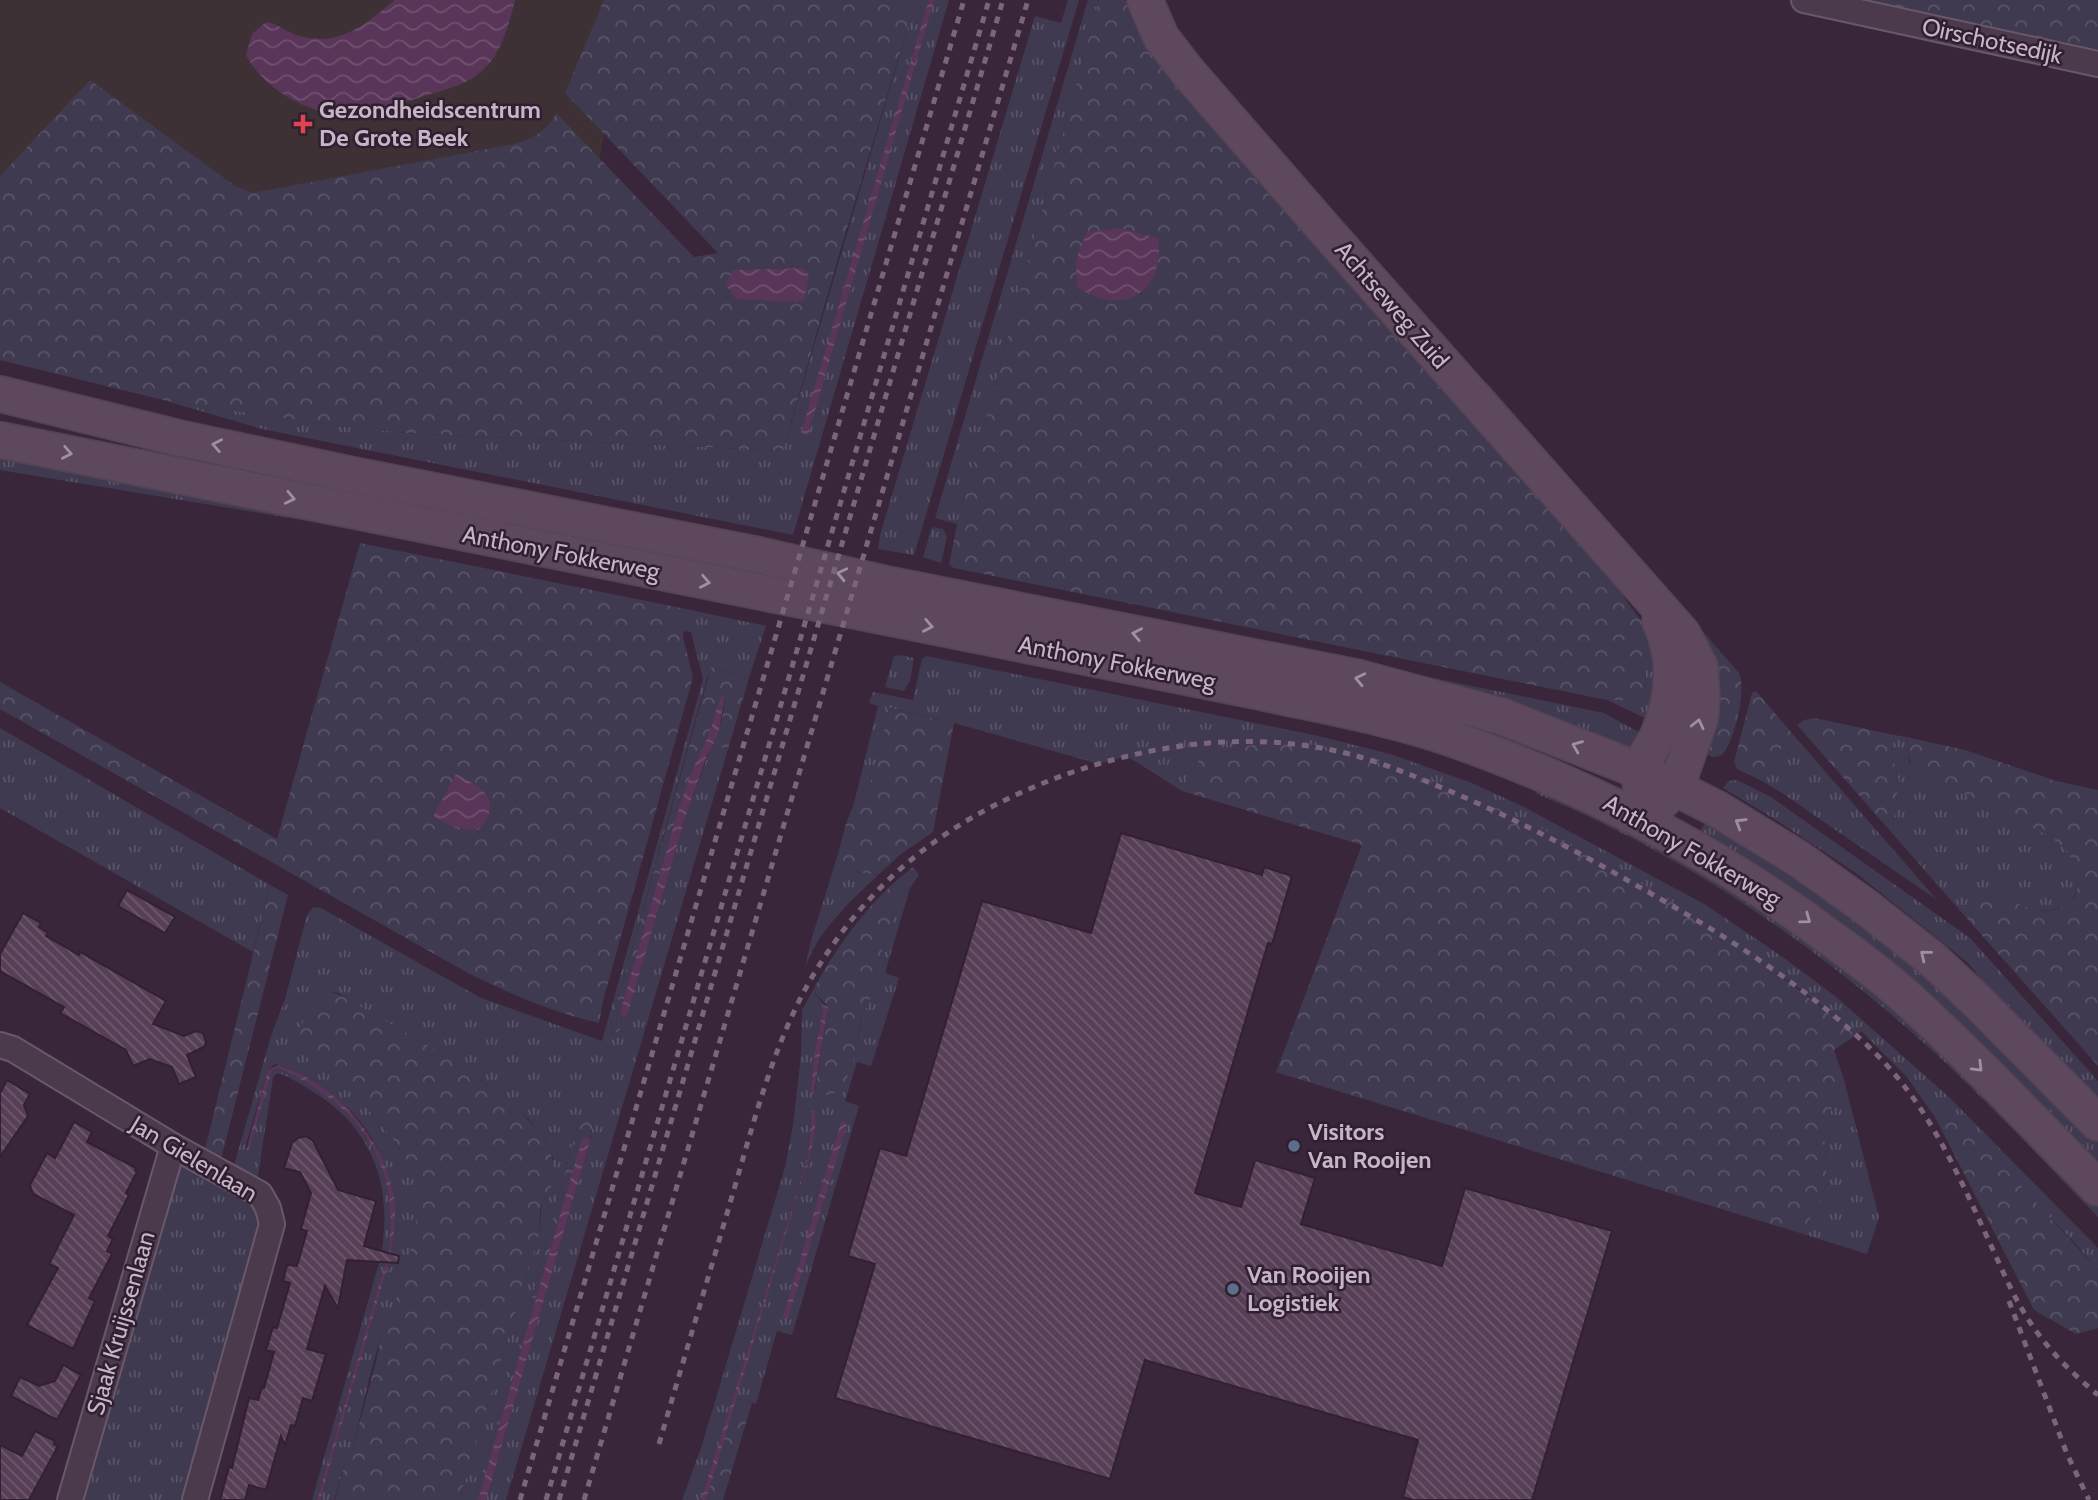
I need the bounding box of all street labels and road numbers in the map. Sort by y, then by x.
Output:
street label: Oirschotsedijk [1919,12,2065,70]
street label: Achtseweg Zuid [1329,235,1455,374]
street label: Anthony Fokkerweg [460,519,663,586]
street label: Anthony Fokkerweg [1016,629,1219,696]
street label: Anthony Fokkerweg [1598,788,1787,914]
street label: Jan Gielenlaan [125,1109,263,1208]
street label: Sjaak Kruijssenlaan [80,1228,161,1418]

